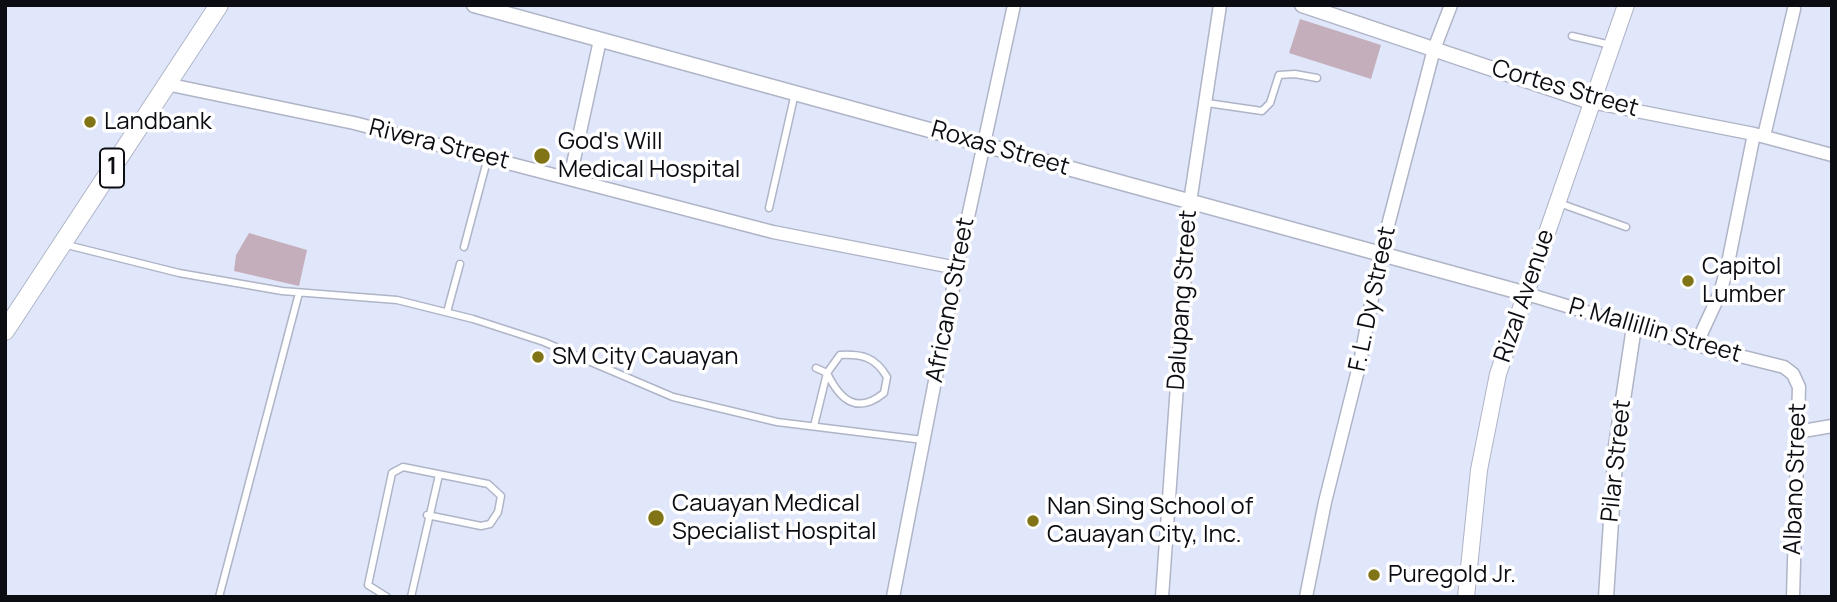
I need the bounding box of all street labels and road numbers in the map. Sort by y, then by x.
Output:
street label: Cortes Street [1488,54,1642,124]
street label: Rivera Street [366,114,512,176]
street label: Roxas Street [928,116,1072,182]
road number: 1 [100,148,124,188]
street label: Dalupang Street [1162,209,1204,391]
street label: Africano Street [921,215,981,385]
street label: F. L. Dy Street [1344,224,1402,374]
street label: Rizal Avenue [1489,226,1561,366]
street label: P. Mallillin Street [1565,293,1745,369]
street label: Pilar Street [1596,398,1638,524]
street label: Albano Street [1779,403,1813,555]

